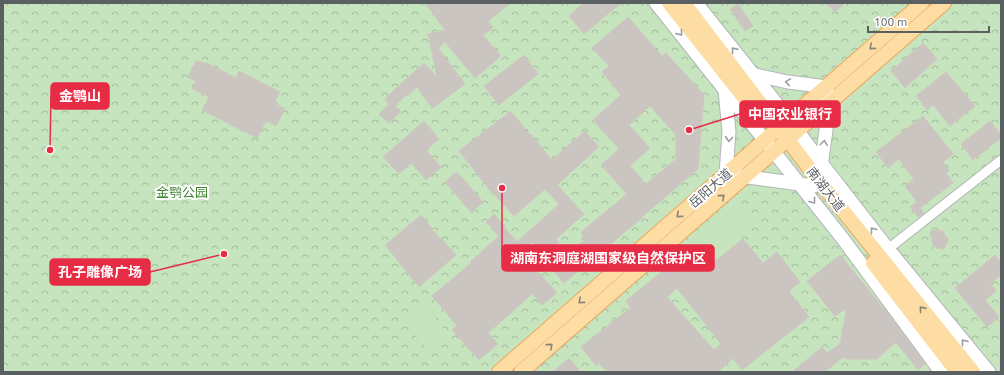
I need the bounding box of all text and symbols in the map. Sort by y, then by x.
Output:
scale bar [868,8,989,34]
text: 100 m [874,15,907,28]
one-way arrow [675,29,682,36]
one-way arrow [869,43,876,50]
one-way arrow [731,47,738,54]
one-way arrow [785,78,791,87]
callout: 金鹗山 [51,83,109,109]
text: 金鹗山 [59,88,101,104]
callout: 中国农业银行 [740,101,840,127]
text: 中国农业银行 [748,106,832,122]
one-way arrow [724,136,733,142]
one-way arrow [819,140,828,146]
street label: 南湖大道 [804,164,848,214]
street label: 岳阳大道 [686,166,734,210]
park label: 金鹗公园 [156,185,208,199]
one-way arrow [717,194,725,201]
one-way arrow [809,196,816,203]
one-way arrow [676,211,683,218]
one-way arrow [871,228,878,235]
callout: 湖南东洞庭湖国家级自然保护区 [502,245,714,271]
text: 湖南东洞庭湖国家级自然保护区 [510,250,706,266]
callout: 孔子雕像广场 [50,259,150,285]
text: 孔子雕像广场 [58,264,142,280]
one-way arrow [578,296,585,303]
one-way arrow [920,306,927,314]
one-way arrow [962,339,969,346]
one-way arrow [545,344,553,351]

